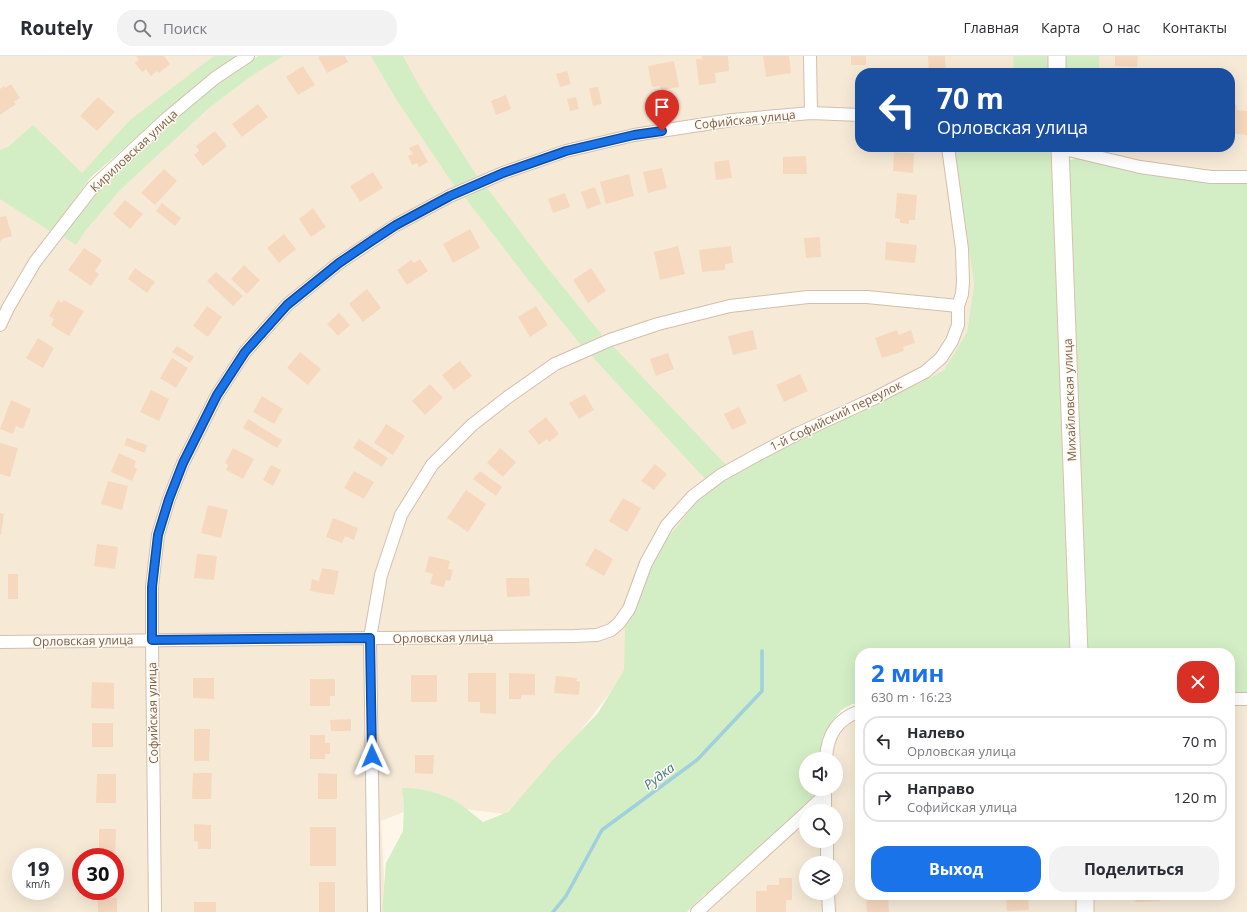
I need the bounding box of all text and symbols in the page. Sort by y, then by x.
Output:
search box [117,10,397,46]
text: Routely [20,15,93,41]
icon: search [131,17,153,39]
text: Поиск [163,18,207,38]
text: Главная [964,18,1019,37]
text: Карта [1041,18,1080,37]
text: О нас [1102,18,1140,37]
text: Контакты [1162,18,1227,37]
text: 70 m [937,79,1004,117]
icon: left [871,84,923,136]
pin [645,90,679,131]
icon: arrive [651,96,673,118]
street label: Кириловская улица [86,106,181,196]
street label: Софийская улица [693,106,796,133]
text: Орловская улица [937,115,1088,139]
street label: Михайловская улица [1059,338,1080,462]
street label: 1-й Софийский переулок [767,376,905,455]
street label: Орловская улица [392,628,493,647]
street label: Орловская улица [32,631,133,650]
text: 2 мин [871,656,944,689]
button: close [1177,661,1219,703]
street label: Софийская улица [143,662,162,764]
text: 630 m · 16:23 [871,688,952,706]
text: Налево [907,722,965,742]
icon: left [873,730,895,752]
text: 70 m [1182,731,1217,751]
position arrow [351,735,393,777]
text: Орловская улица [907,742,1016,760]
map controls [799,752,843,900]
button: sound [799,752,843,796]
water label: Рудка [640,758,679,793]
text: Направо [907,778,975,798]
icon: right [873,786,895,808]
text: 120 m [1173,787,1217,807]
text: Софийская улица [907,798,1017,816]
button: search [799,804,843,848]
button: Выход [871,846,1041,892]
button: Поделиться [1049,846,1219,892]
speed limit sign: 30 [72,848,124,900]
text: 19 [27,855,49,882]
button: layers [799,856,843,900]
text: km/h [26,877,50,891]

